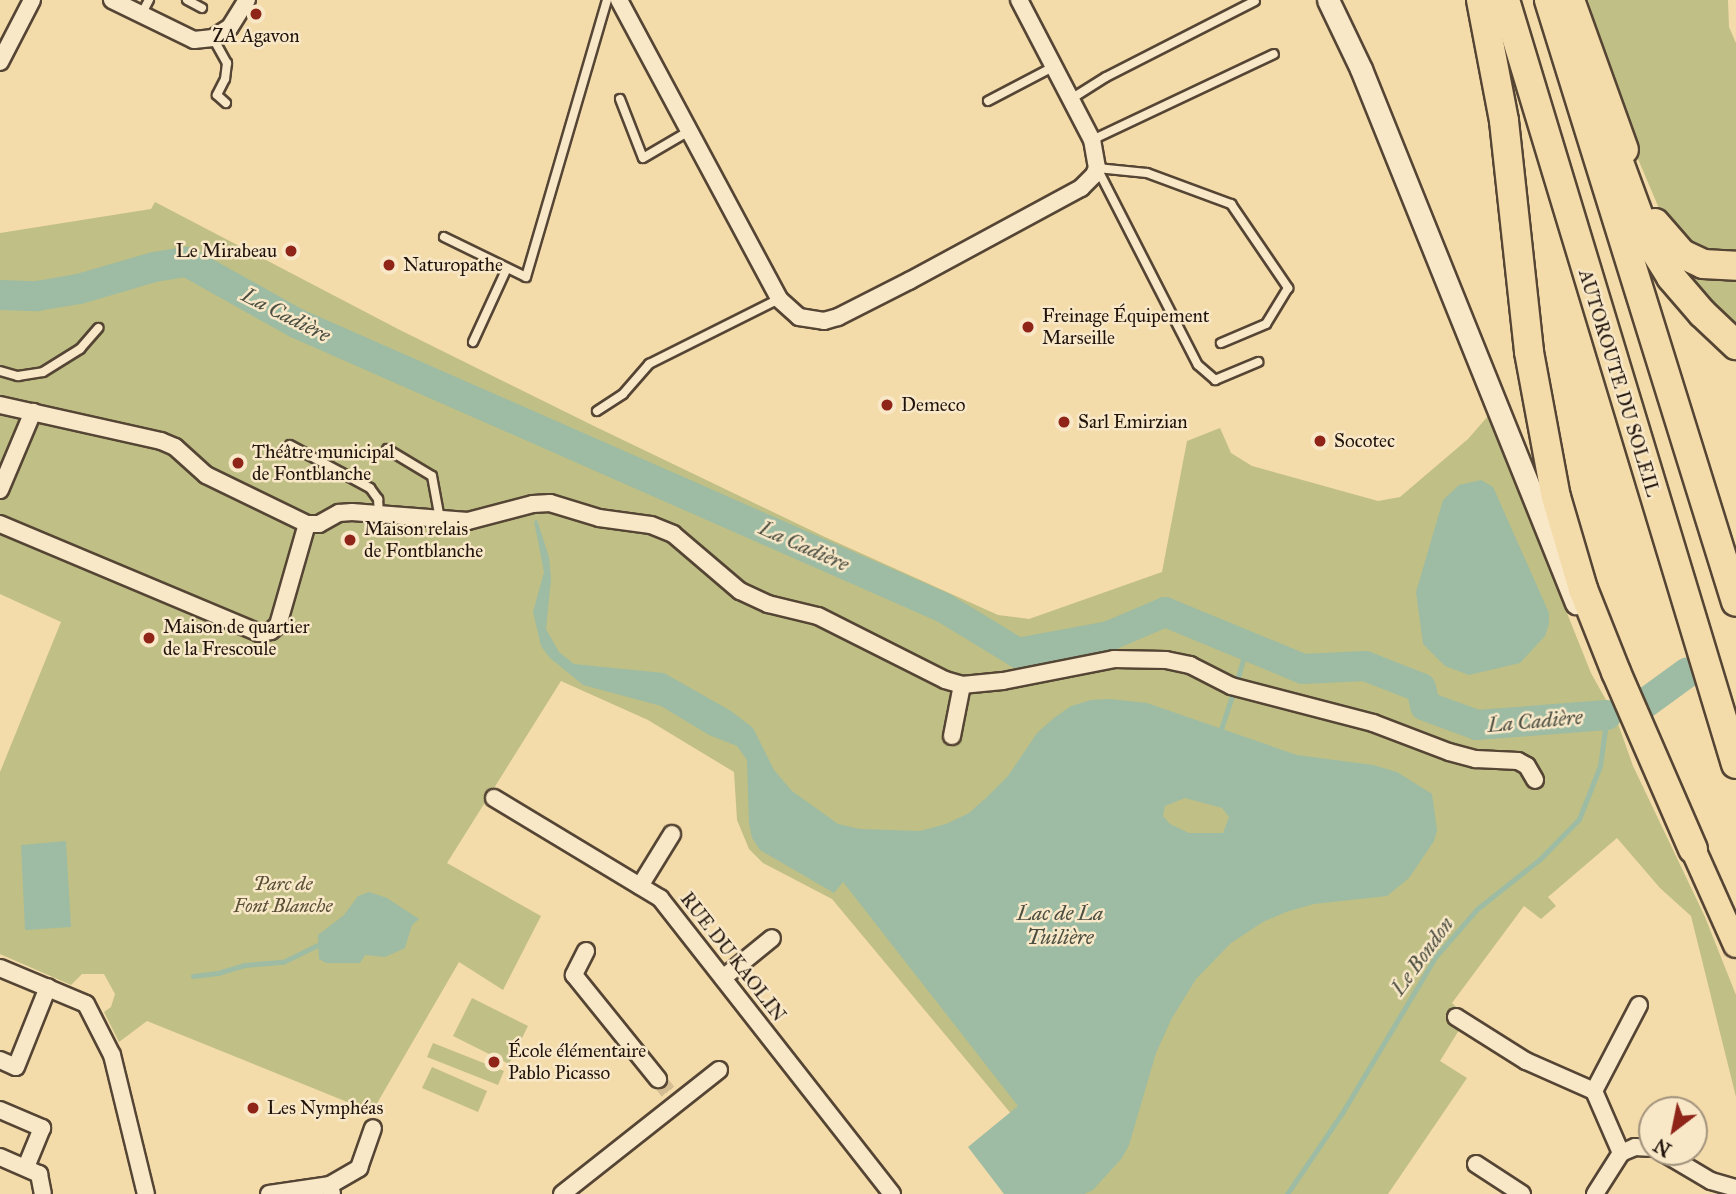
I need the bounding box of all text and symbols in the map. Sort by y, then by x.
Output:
marker: ZA Agavon [248,6,264,22]
place label: ZA Agavon [212,25,300,47]
place label: Le Mirabeau [176,240,277,262]
marker: Le Mirabeau [283,243,299,259]
place label: Naturopathe [403,254,503,276]
marker: Naturopathe [381,257,397,273]
street label: AUTOROUTE DU SOLEIL [1574,267,1664,499]
water label: La Cadière [238,282,334,348]
place label: Freinage Équipement Marseille [1042,305,1209,349]
marker: Freinage Équipement Marseille [1020,319,1036,335]
place label: Demeco [901,394,965,416]
marker: Demeco [879,397,895,413]
place label: Sarl Emirzian [1078,411,1187,433]
marker: Sarl Emirzian [1056,414,1072,430]
place label: Socotec [1334,430,1395,452]
marker: Socotec [1312,433,1328,449]
place label: Théâtre municipal de Fontblanche [252,441,394,485]
marker: Théâtre municipal de Fontblanche [230,455,246,471]
water label: La Cadière [755,515,853,577]
place label: Maison relais de Fontblanche [364,518,483,562]
marker: Maison relais de Fontblanche [342,532,358,548]
place label: Maison de quartier de la Frescoule [163,616,310,660]
marker: Maison de quartier de la Frescoule [141,630,157,646]
water label: La Cadière [1486,704,1584,738]
park label: Parc de Font Blanche [234,873,332,917]
street label: RUE DU KAOLIN [675,888,791,1026]
water label: Lac de La Tuilière [1017,900,1103,950]
water label: Le Bondon [1385,912,1459,1000]
place label: École élémentaire Pablo Picasso [508,1040,646,1084]
marker: École élémentaire Pablo Picasso [486,1054,502,1070]
north arrow [1638,1096,1708,1166]
place label: Les Nymphéas [267,1097,383,1119]
marker: Les Nymphéas [245,1100,261,1116]
text: N [1650,1134,1676,1162]

